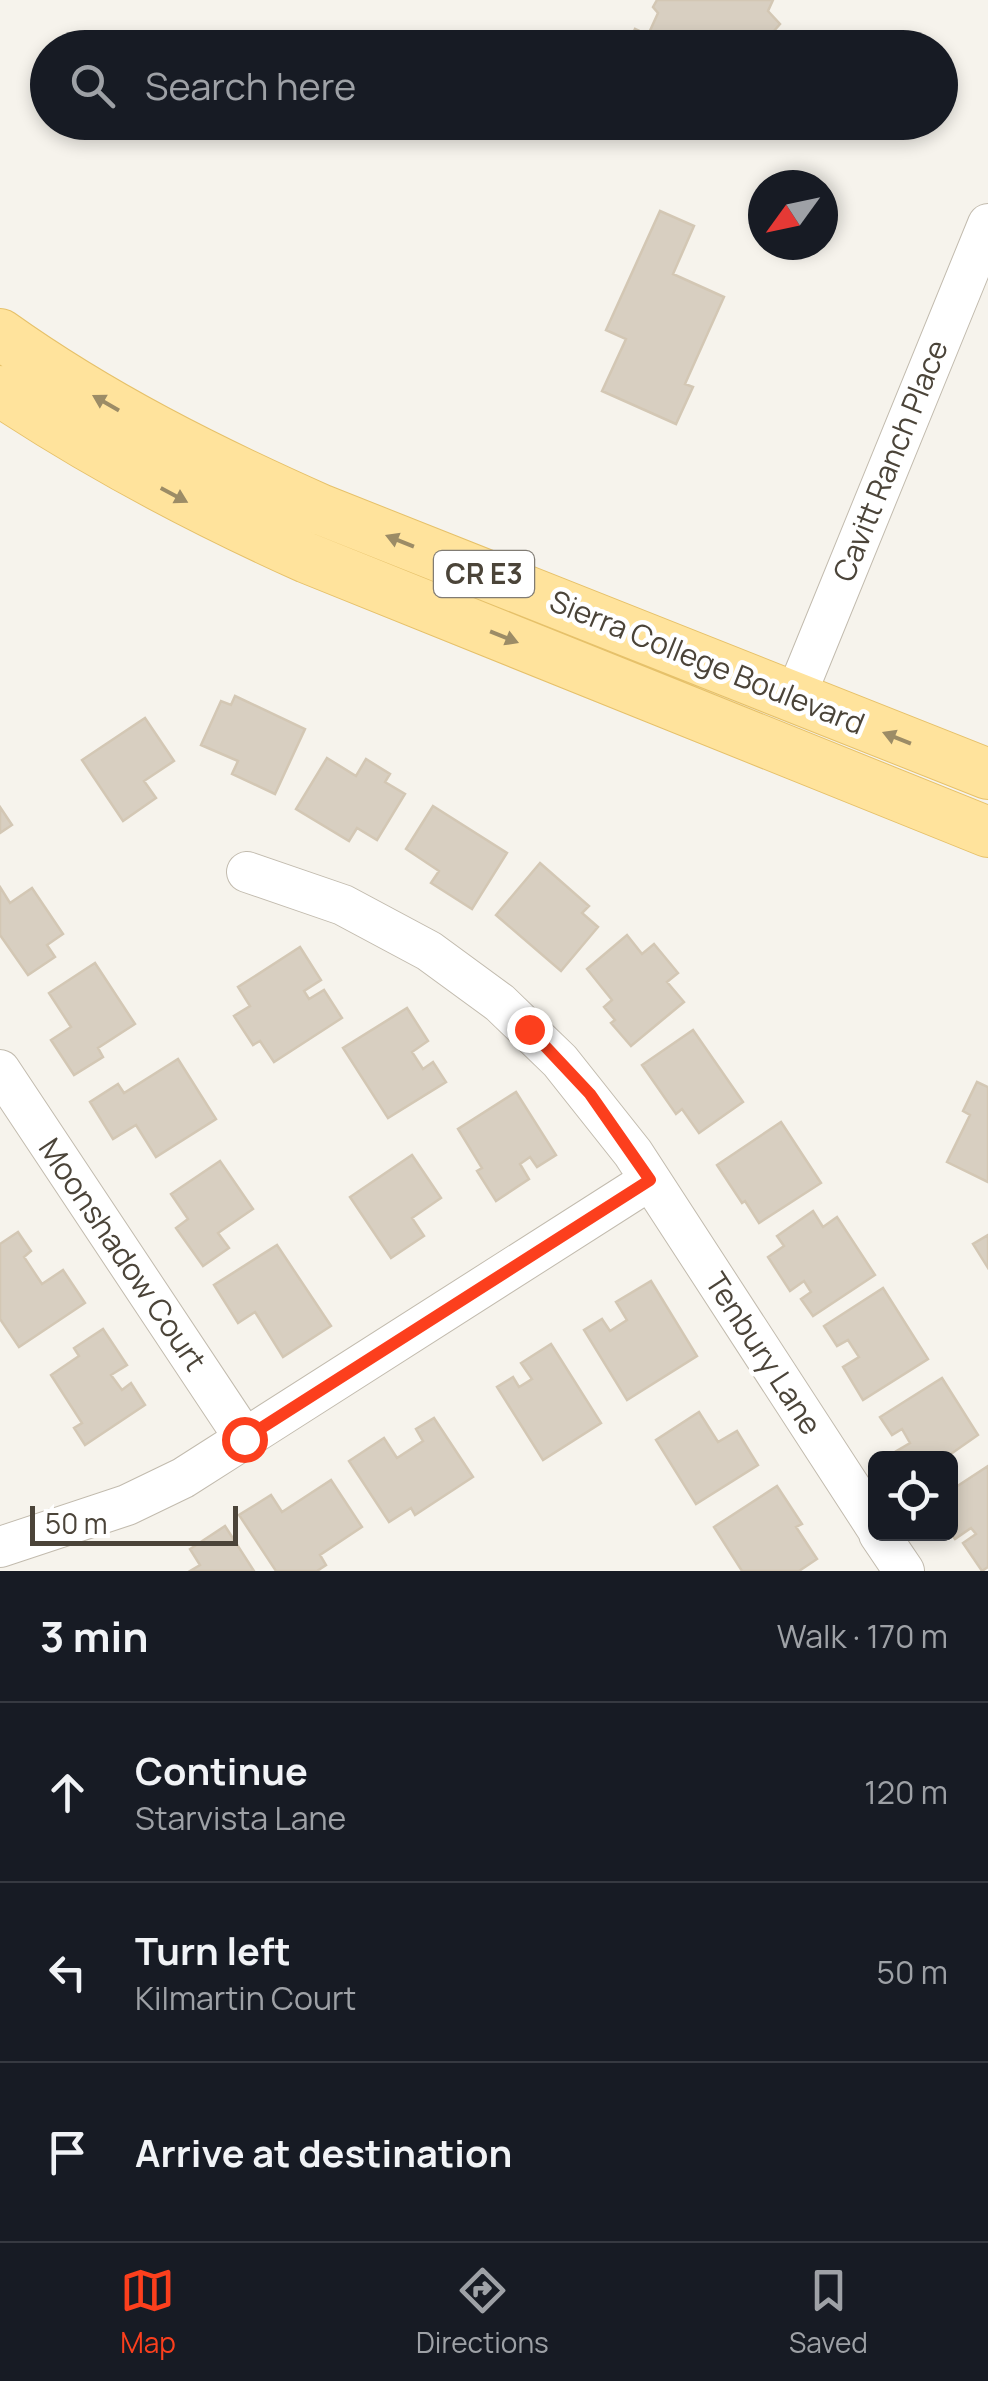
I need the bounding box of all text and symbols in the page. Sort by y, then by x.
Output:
search box [30,30,958,140]
icon: search [65,58,120,113]
text: Search here [145,59,356,111]
north arrow [748,170,838,260]
street label: Cavitt Ranch Place [822,334,957,587]
one-way arrow [92,395,120,413]
one-way arrow [159,486,188,503]
one-way arrow [385,532,415,548]
road number: CR E3 [434,551,534,597]
street label: Sierra College Boulevard [544,580,871,744]
one-way arrow [489,630,519,646]
one-way arrow [882,730,912,745]
route end [507,1007,553,1053]
street label: Moonshadow Court [30,1130,216,1379]
street label: Tenbury Lane [697,1264,832,1442]
route start [222,1417,268,1463]
map controls [868,1451,958,1541]
button: locate [868,1451,958,1541]
scale bar [30,1501,238,1546]
text: 50 m [45,1504,108,1542]
text: 3 min [40,1607,149,1665]
text: Walk · 170 m [777,1614,948,1658]
text: Continue [135,1744,308,1796]
icon: ahead [40,1765,95,1820]
text: 120 m [864,1770,948,1814]
text: Starvista Lane [135,1796,346,1840]
text: Turn left [135,1924,291,1976]
icon: left [40,1945,95,2000]
text: 50 m [876,1950,948,1994]
text: Kilmartin Court [135,1976,356,2020]
icon: arrive [40,2125,95,2180]
text: Arrive at destination [135,2126,512,2178]
tab: Map [120,2263,176,2361]
tab: Directions [416,2263,549,2361]
tab: Saved [789,2263,868,2361]

